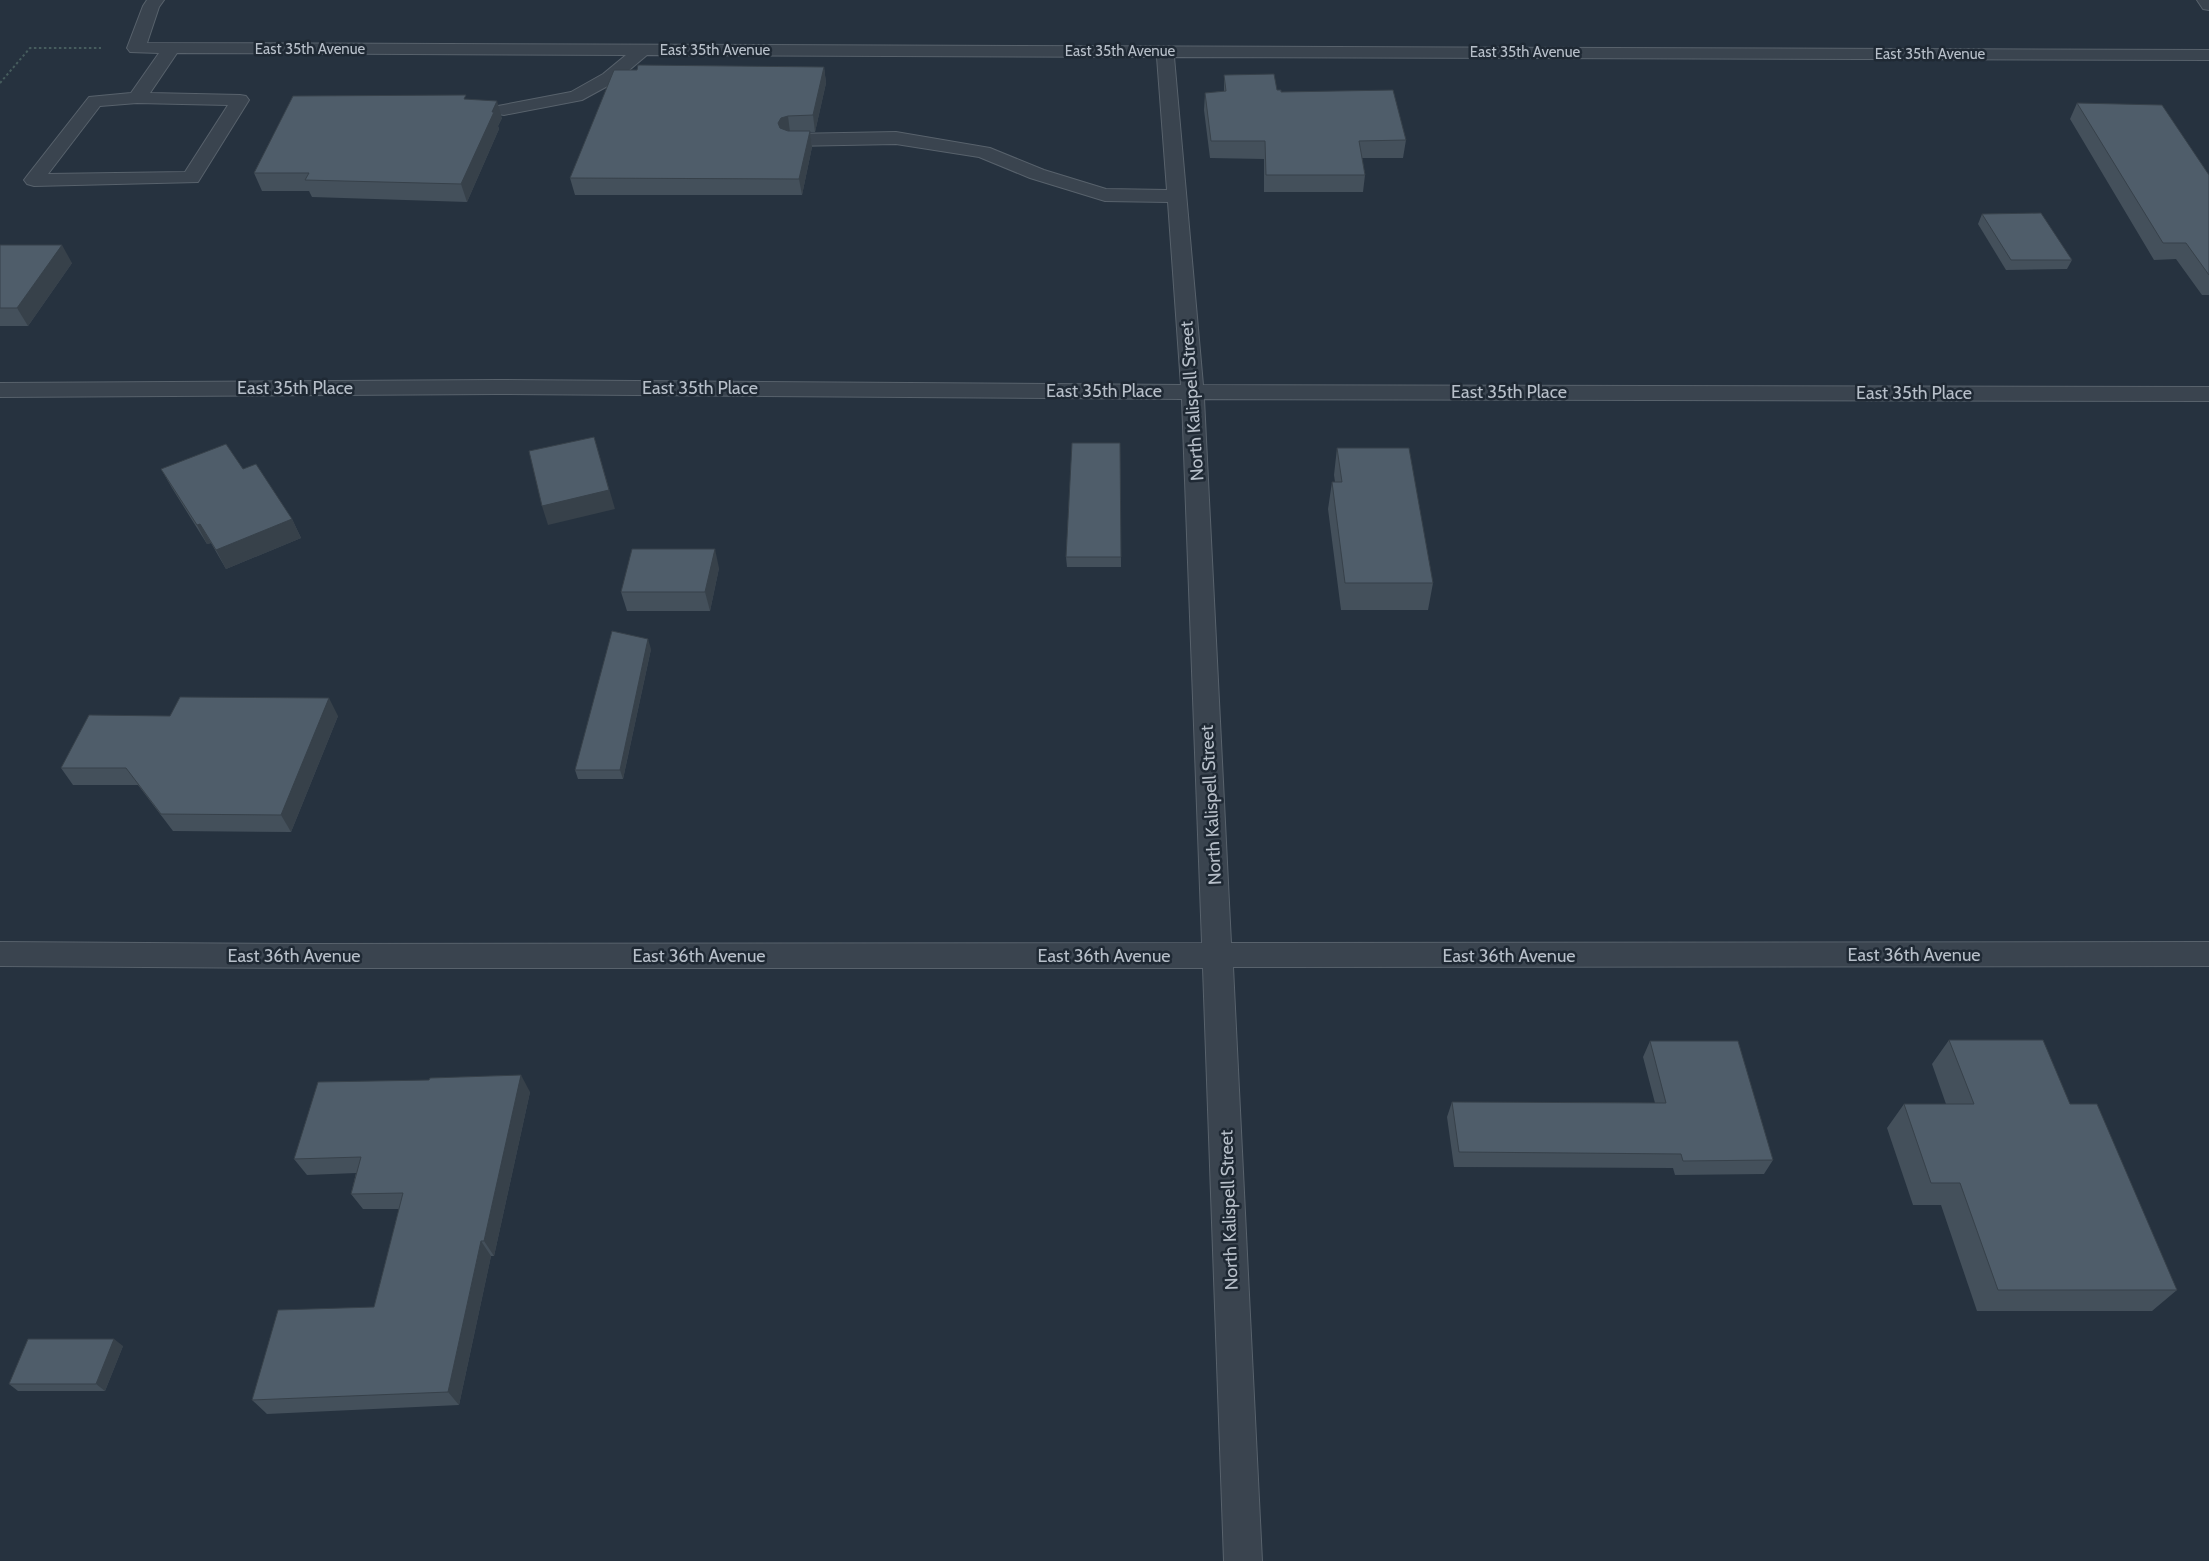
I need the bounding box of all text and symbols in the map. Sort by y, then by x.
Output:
street label: East 35th Avenue [255,40,366,58]
street label: East 35th Avenue [660,41,771,59]
street label: East 35th Avenue [1065,42,1176,60]
street label: East 35th Avenue [1470,43,1581,61]
street label: East 35th Avenue [1875,45,1986,63]
street label: North Kalispell Street [1175,320,1209,482]
street label: East 35th Place [237,377,353,399]
street label: East 35th Place [642,377,758,399]
street label: East 35th Place [1046,380,1162,402]
street label: East 35th Place [1451,381,1567,403]
street label: East 35th Place [1856,382,1972,404]
street label: North Kalispell Street [1196,724,1226,886]
street label: East 36th Avenue [1847,944,1981,966]
street label: East 36th Avenue [227,945,361,967]
street label: East 36th Avenue [632,945,766,967]
street label: East 36th Avenue [1037,945,1171,967]
street label: East 36th Avenue [1442,945,1576,967]
street label: North Kalispell Street [1215,1130,1243,1290]

